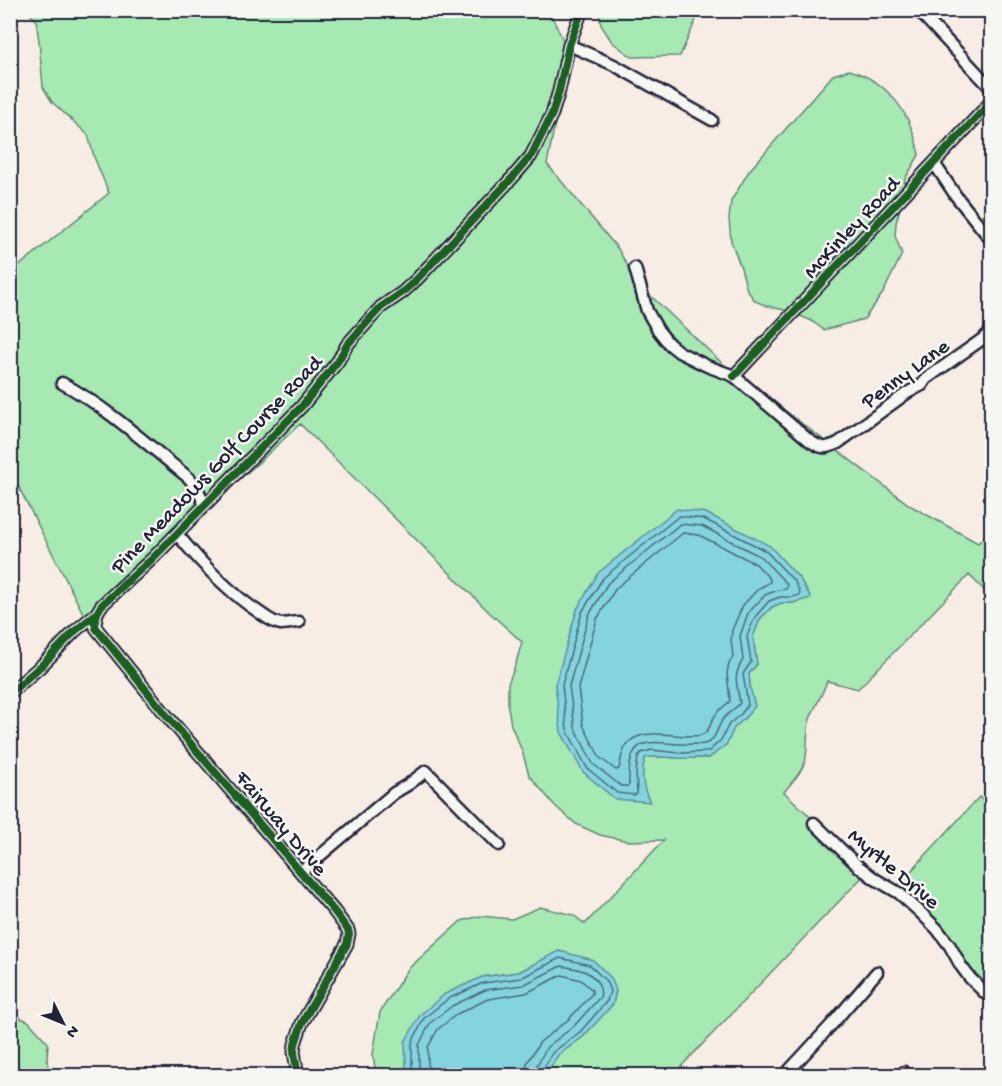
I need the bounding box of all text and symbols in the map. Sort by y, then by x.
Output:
street label: McKinley Road [799,171,908,285]
street label: Penny Lane [856,334,956,416]
street label: Pine Meadows Golf Course Road [106,350,331,581]
street label: Fairway Drive [228,766,332,883]
street label: Myrtle Drive [841,824,944,917]
north arrow [33,993,93,1053]
text: N [61,1021,82,1042]

